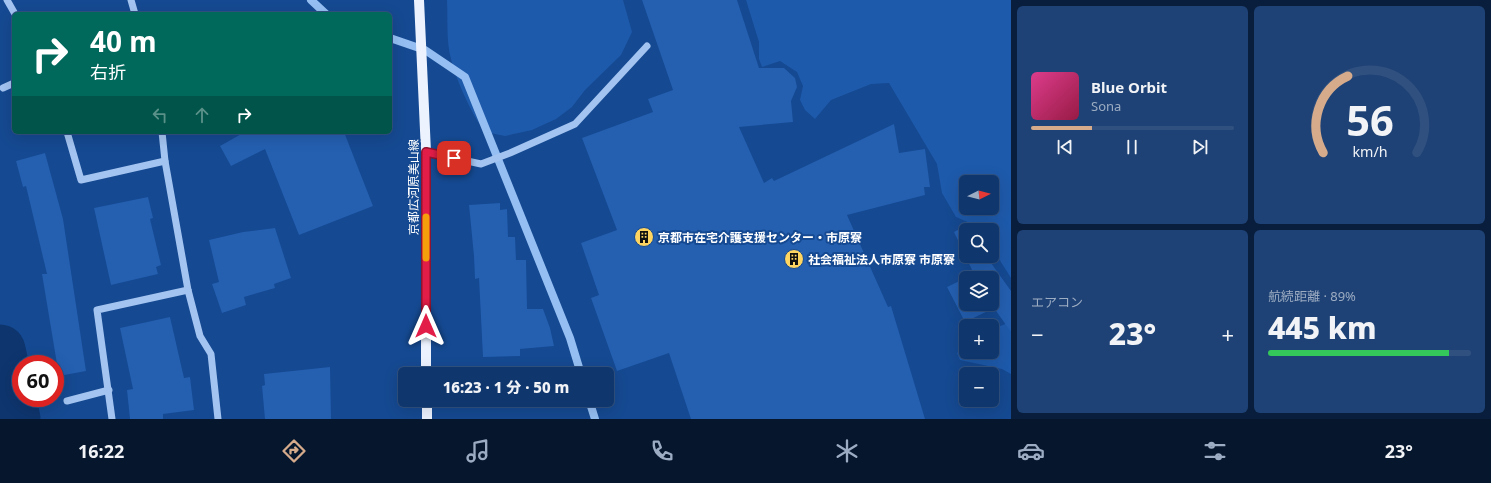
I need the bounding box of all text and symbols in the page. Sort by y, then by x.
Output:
text: 40 m [90,22,157,60]
icon: right [24,28,76,80]
text: 右折 [90,60,126,84]
text: Blue Orbit [1091,77,1167,97]
text: 56 [1346,92,1393,148]
text: Sona [1091,97,1121,115]
icon: left [149,104,171,126]
icon: ahead [191,104,213,126]
icon: right [233,104,255,126]
icon: previous [1054,136,1076,158]
icon: pause [1121,136,1143,158]
icon: next [1189,136,1211,158]
street label: 京都広河原美山線 [405,139,422,235]
pin [437,141,471,175]
text: km/h [1352,141,1387,160]
icon: arrive [443,147,465,169]
north arrow [959,175,999,215]
map controls [959,175,999,407]
button: search [959,223,999,263]
building icon: 京都市在宅介護支援センター・市原寮 [633,226,655,248]
place label: 京都市在宅介護支援センター・市原寮 [658,229,862,246]
building icon: 社会福祉法人市原寮 市原寮 [783,248,805,270]
place label: 社会福祉法人市原寮 市原寮 [808,251,955,268]
button: layers [959,271,999,311]
text: 航続距離 · 89% [1268,287,1356,305]
text: エアコン [1031,293,1083,311]
position arrow [405,305,447,347]
text: 445 km [1268,307,1377,348]
text: 23° [1109,313,1156,354]
button: + [959,319,999,359]
text: − [1031,319,1044,349]
text: + [1221,319,1234,349]
speed limit sign: 60 [12,355,64,407]
button: − [959,367,999,407]
text: 16:23 · 1 分 · 50 m [443,377,569,397]
icon: directions [280,437,308,465]
icon: music [464,437,492,465]
icon: phone [648,437,676,465]
icon: climate [833,437,861,465]
icon: car [1017,437,1045,465]
icon: filters [1201,437,1229,465]
text: 16:22 [78,439,124,463]
text: 23° [1385,439,1413,463]

